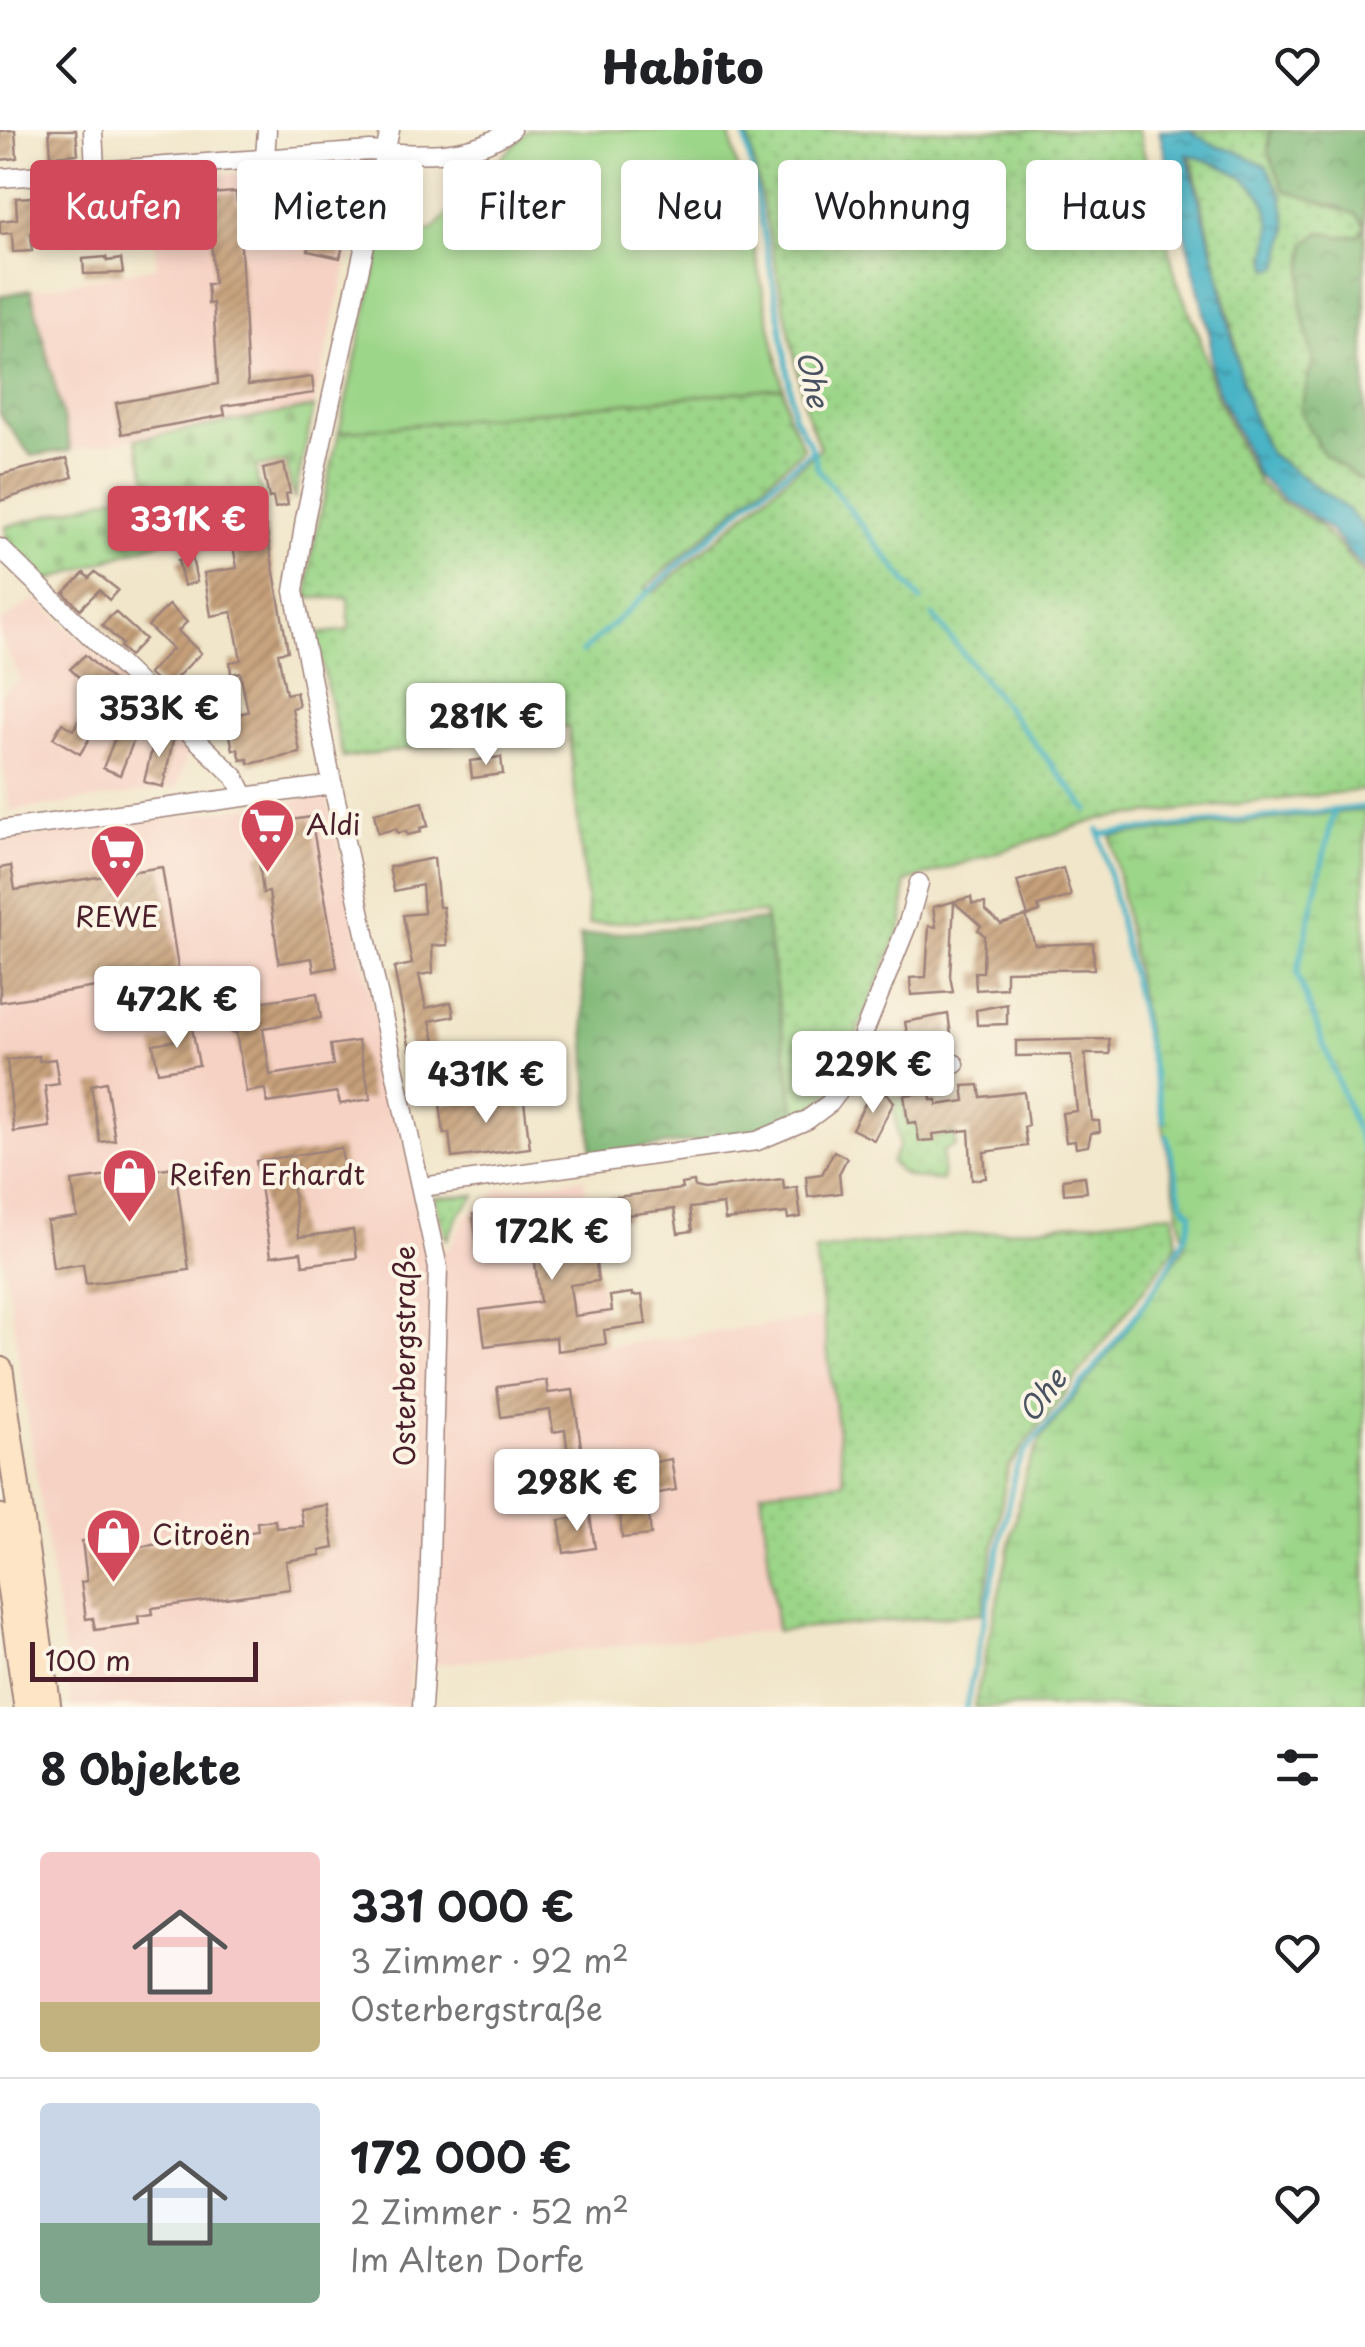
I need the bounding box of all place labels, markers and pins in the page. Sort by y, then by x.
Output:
pin: 331K € [107,486,269,571]
pin: 353K € [78,675,240,760]
pin: 281K € [405,683,567,768]
supermarket icon: Aldi [237,795,297,874]
place label: Aldi [306,802,361,845]
supermarket icon: REWE [87,821,147,900]
place label: REWE [75,894,159,937]
pin: 472K € [96,966,258,1051]
pin: 229K € [792,1031,954,1116]
pin: 431K € [405,1041,567,1126]
shop icon: Reifen Erhardt [100,1145,160,1224]
place label: Reifen Erhardt [169,1152,365,1195]
pin: 172K € [471,1198,633,1283]
pin: 298K € [496,1449,658,1534]
shop icon: Citroën [83,1505,143,1584]
place label: Citroën [152,1512,251,1555]

